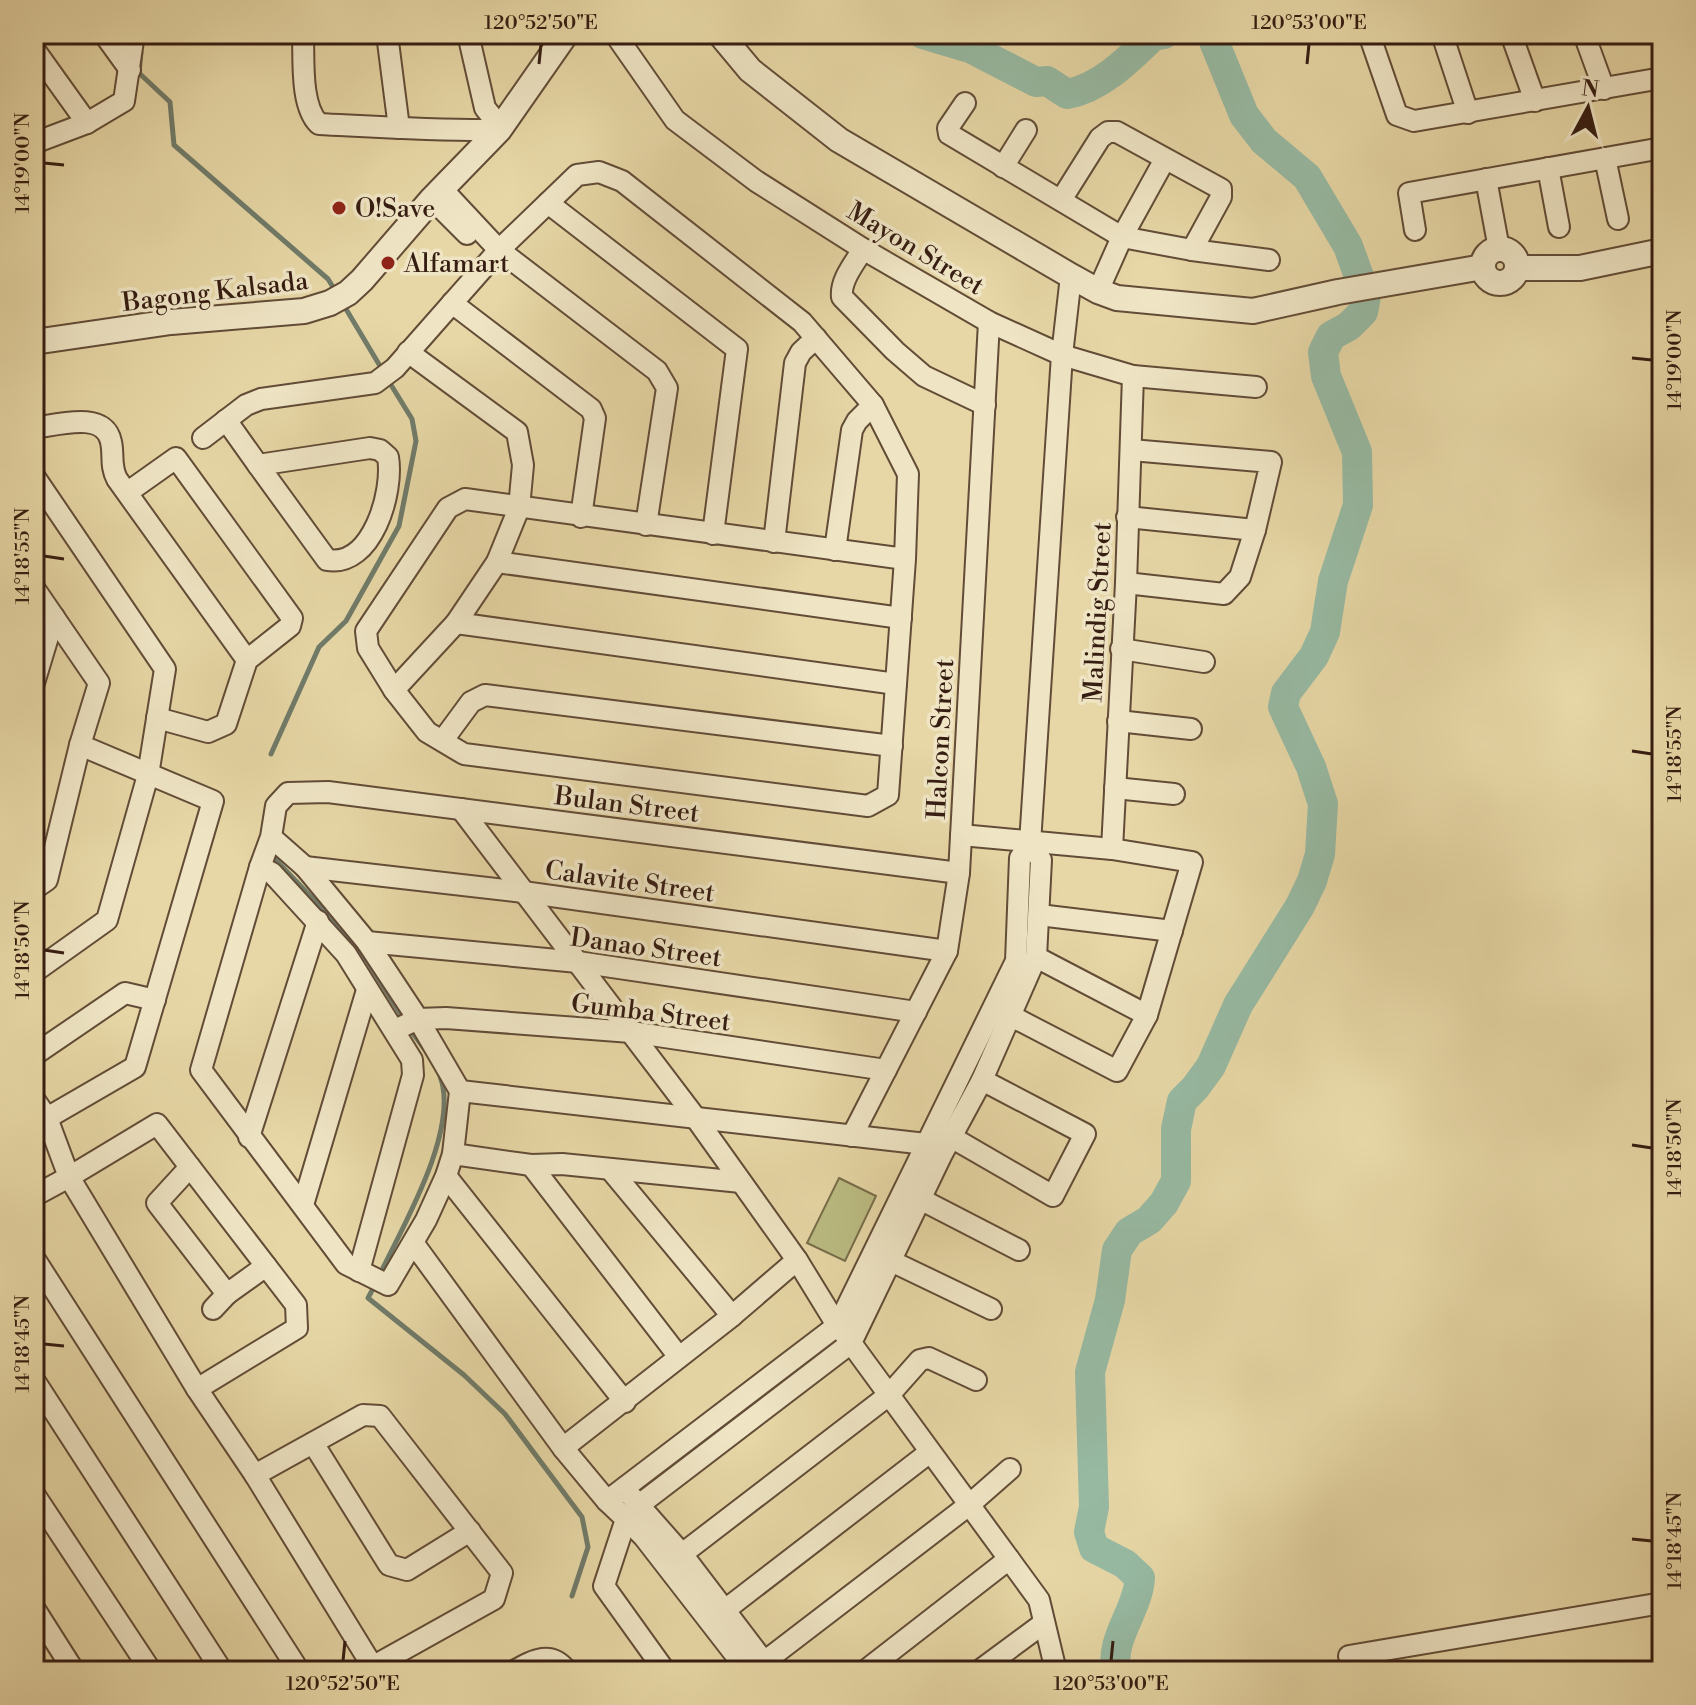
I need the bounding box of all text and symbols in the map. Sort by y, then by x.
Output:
text: 120°52'50"E [484,11,598,36]
text: 120°53'00"E [1251,11,1367,36]
north arrow [1548,68,1628,148]
text: N [1580,75,1601,104]
text: 14°19'00"N [11,112,36,213]
place label: O!Save [355,193,435,225]
street label: Mayon Street [841,195,990,302]
marker: O!Save [330,199,348,217]
place label: Alfamart [403,248,509,280]
marker: Alfamart [379,254,397,272]
street label: Bagong Kalsada [119,265,311,319]
text: 14°19'00"N [1663,309,1688,410]
text: 14°18'55"N [11,508,36,604]
street label: Malindig Street [1077,521,1119,703]
street label: Halcon Street [921,658,961,820]
text: 14°18'55"N [1663,706,1688,802]
street label: Bulan Street [552,780,701,830]
street label: Calavite Street [543,854,717,910]
text: 14°18'50"N [11,900,36,1000]
street label: Danao Street [568,922,724,974]
street label: Gumba Street [569,987,733,1039]
text: 14°18'50"N [1663,1098,1688,1198]
text: 14°18'45"N [11,1295,36,1393]
text: 14°18'45"N [1663,1492,1688,1590]
text: 120°52'50"E [286,1672,400,1697]
text: 120°53'00"E [1053,1672,1169,1697]

